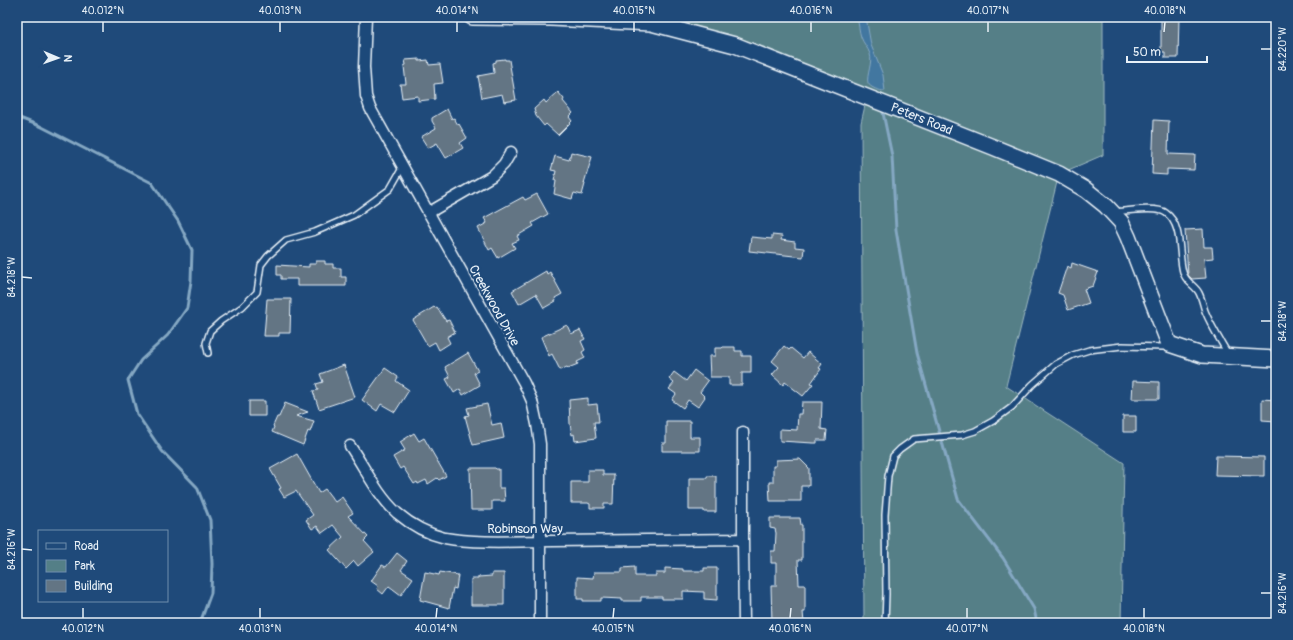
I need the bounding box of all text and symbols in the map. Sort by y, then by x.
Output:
text: 40.012°N [82,5,124,17]
text: 40.013°N [259,5,301,17]
text: 40.014°N [436,5,478,17]
text: 40.015°N [613,5,655,17]
text: 40.016°N [790,5,832,17]
text: 40.017°N [967,5,1009,17]
text: 40.018°N [1144,5,1186,17]
text: 84.220°W [1277,27,1289,71]
north arrow [38,38,78,78]
scale bar [1127,38,1207,64]
text: 50 m [1133,45,1161,60]
text: N [61,54,74,63]
street label: Peters Road [888,99,955,139]
text: 84.218°W [6,256,18,297]
street label: Creekwood Drive [465,262,523,349]
text: 84.218°W [1277,300,1289,341]
street label: Robinson Way [487,521,563,537]
text: 84.216°W [6,528,18,570]
legend [38,530,168,602]
text: Road [74,539,99,554]
text: Park [74,559,95,574]
text: 84.216°W [1277,572,1289,614]
text: Building [74,579,113,594]
text: 40.012°N [62,623,104,635]
text: 40.013°N [239,623,281,635]
text: 40.014°N [415,623,457,635]
text: 40.015°N [592,623,634,635]
text: 40.016°N [769,623,811,635]
text: 40.017°N [946,623,988,635]
text: 40.018°N [1123,623,1165,635]

